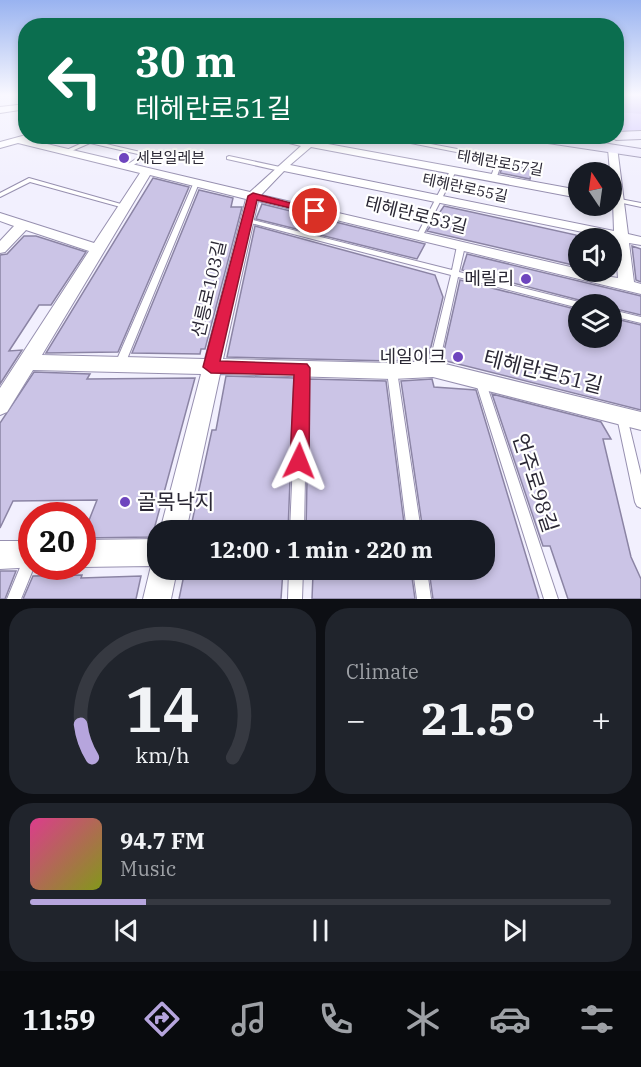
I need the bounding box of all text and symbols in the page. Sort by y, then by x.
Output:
text: 30 m [135,34,236,89]
icon: left [36,42,114,120]
text: 테헤란로51길 [135,90,292,125]
street label: 테헤란로57길 [456,146,545,179]
place label: 세븐일레븐 [136,148,205,167]
marker: 세븐일레븐 [117,151,131,165]
north arrow [568,162,622,216]
map controls [568,162,622,348]
street label: 테헤란로55길 [421,169,510,206]
pin [289,185,340,236]
street label: 테헤란로53길 [363,191,470,238]
icon: arrive [298,194,331,227]
button: sound [568,228,622,282]
street label: 선릉로103길 [186,238,231,340]
place label: 메릴리 [464,267,514,290]
marker: 메릴리 [519,272,533,286]
button: layers [568,294,622,348]
street label: 테헤란로51길 [481,343,606,399]
place label: 네일이크 [380,345,446,368]
marker: 네일이크 [451,350,465,364]
position arrow [267,429,331,493]
street label: 언주로98길 [507,430,565,536]
place label: 골목낙지 [137,487,214,515]
marker: 골목낙지 [118,495,132,509]
speed limit sign: 20 [18,502,96,580]
text: 12:00 · 1 min · 220 m [209,535,433,564]
text: Climate [346,658,419,685]
text: 14 [125,668,200,749]
text: 21.5° [421,689,536,747]
text: − [346,698,366,741]
text: + [591,698,611,741]
text: km/h [135,741,190,769]
text: 94.7 FM [120,826,205,855]
text: Music [120,855,176,882]
icon: previous [110,914,143,947]
icon: pause [304,914,337,947]
icon: next [498,914,531,947]
icon: directions [141,998,183,1040]
icon: music [228,998,270,1040]
icon: phone [315,998,357,1040]
icon: climate [402,998,444,1040]
icon: car [489,998,531,1040]
icon: filters [576,998,618,1040]
text: 11:59 [23,1002,96,1037]

